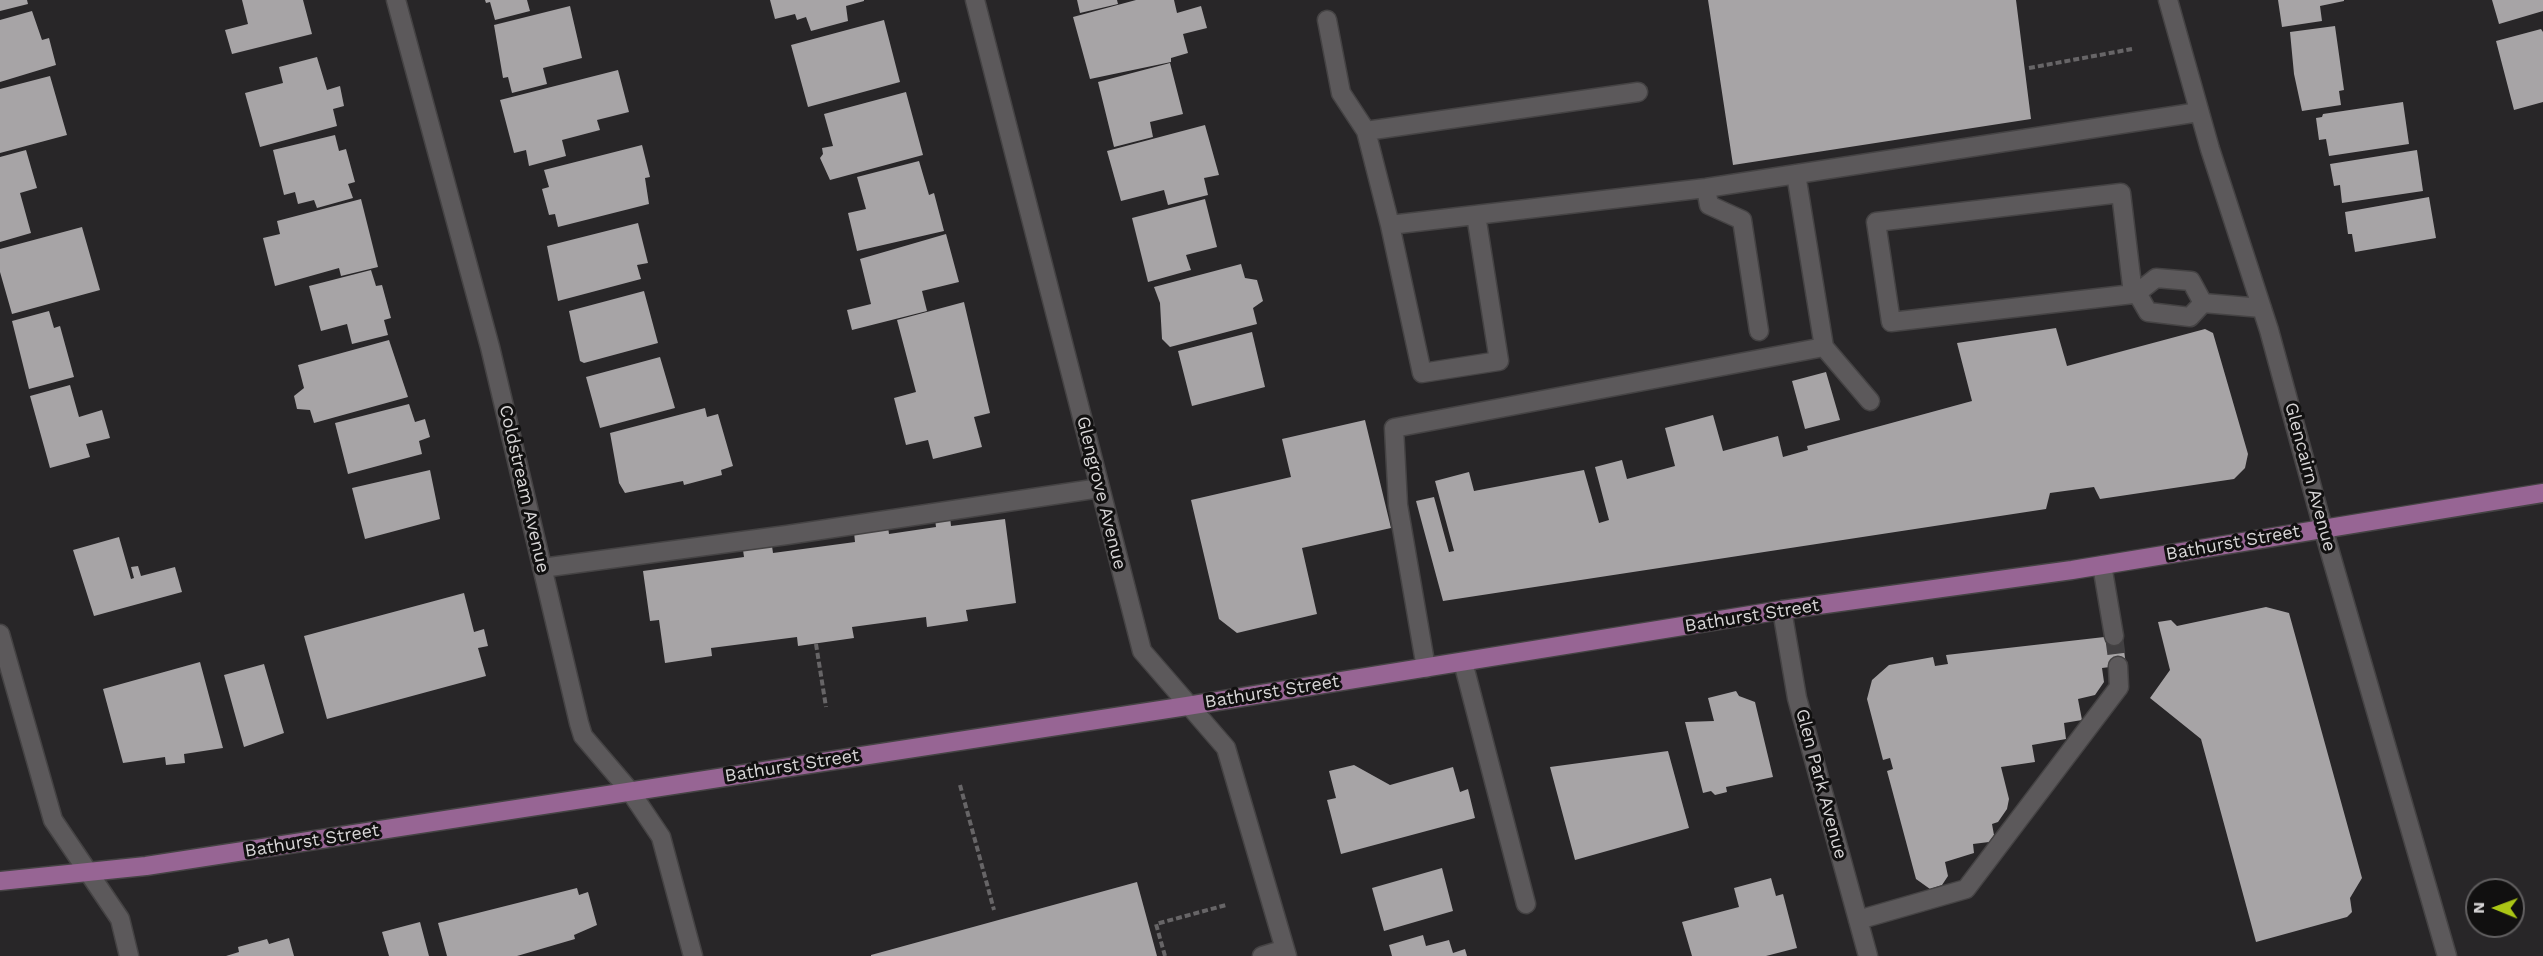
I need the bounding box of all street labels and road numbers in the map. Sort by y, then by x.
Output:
street label: Glencairn Avenue [2280,400,2340,554]
street label: Coldstream Avenue [494,403,554,575]
street label: Glengrove Avenue [1072,414,1130,572]
street label: Bathurst Street [2164,521,2302,565]
street label: Bathurst Street [1683,595,1821,637]
street label: Bathurst Street [1203,671,1341,713]
street label: Glen Park Avenue [1791,706,1851,862]
street label: Bathurst Street [723,745,861,787]
street label: Bathurst Street [243,820,381,862]

